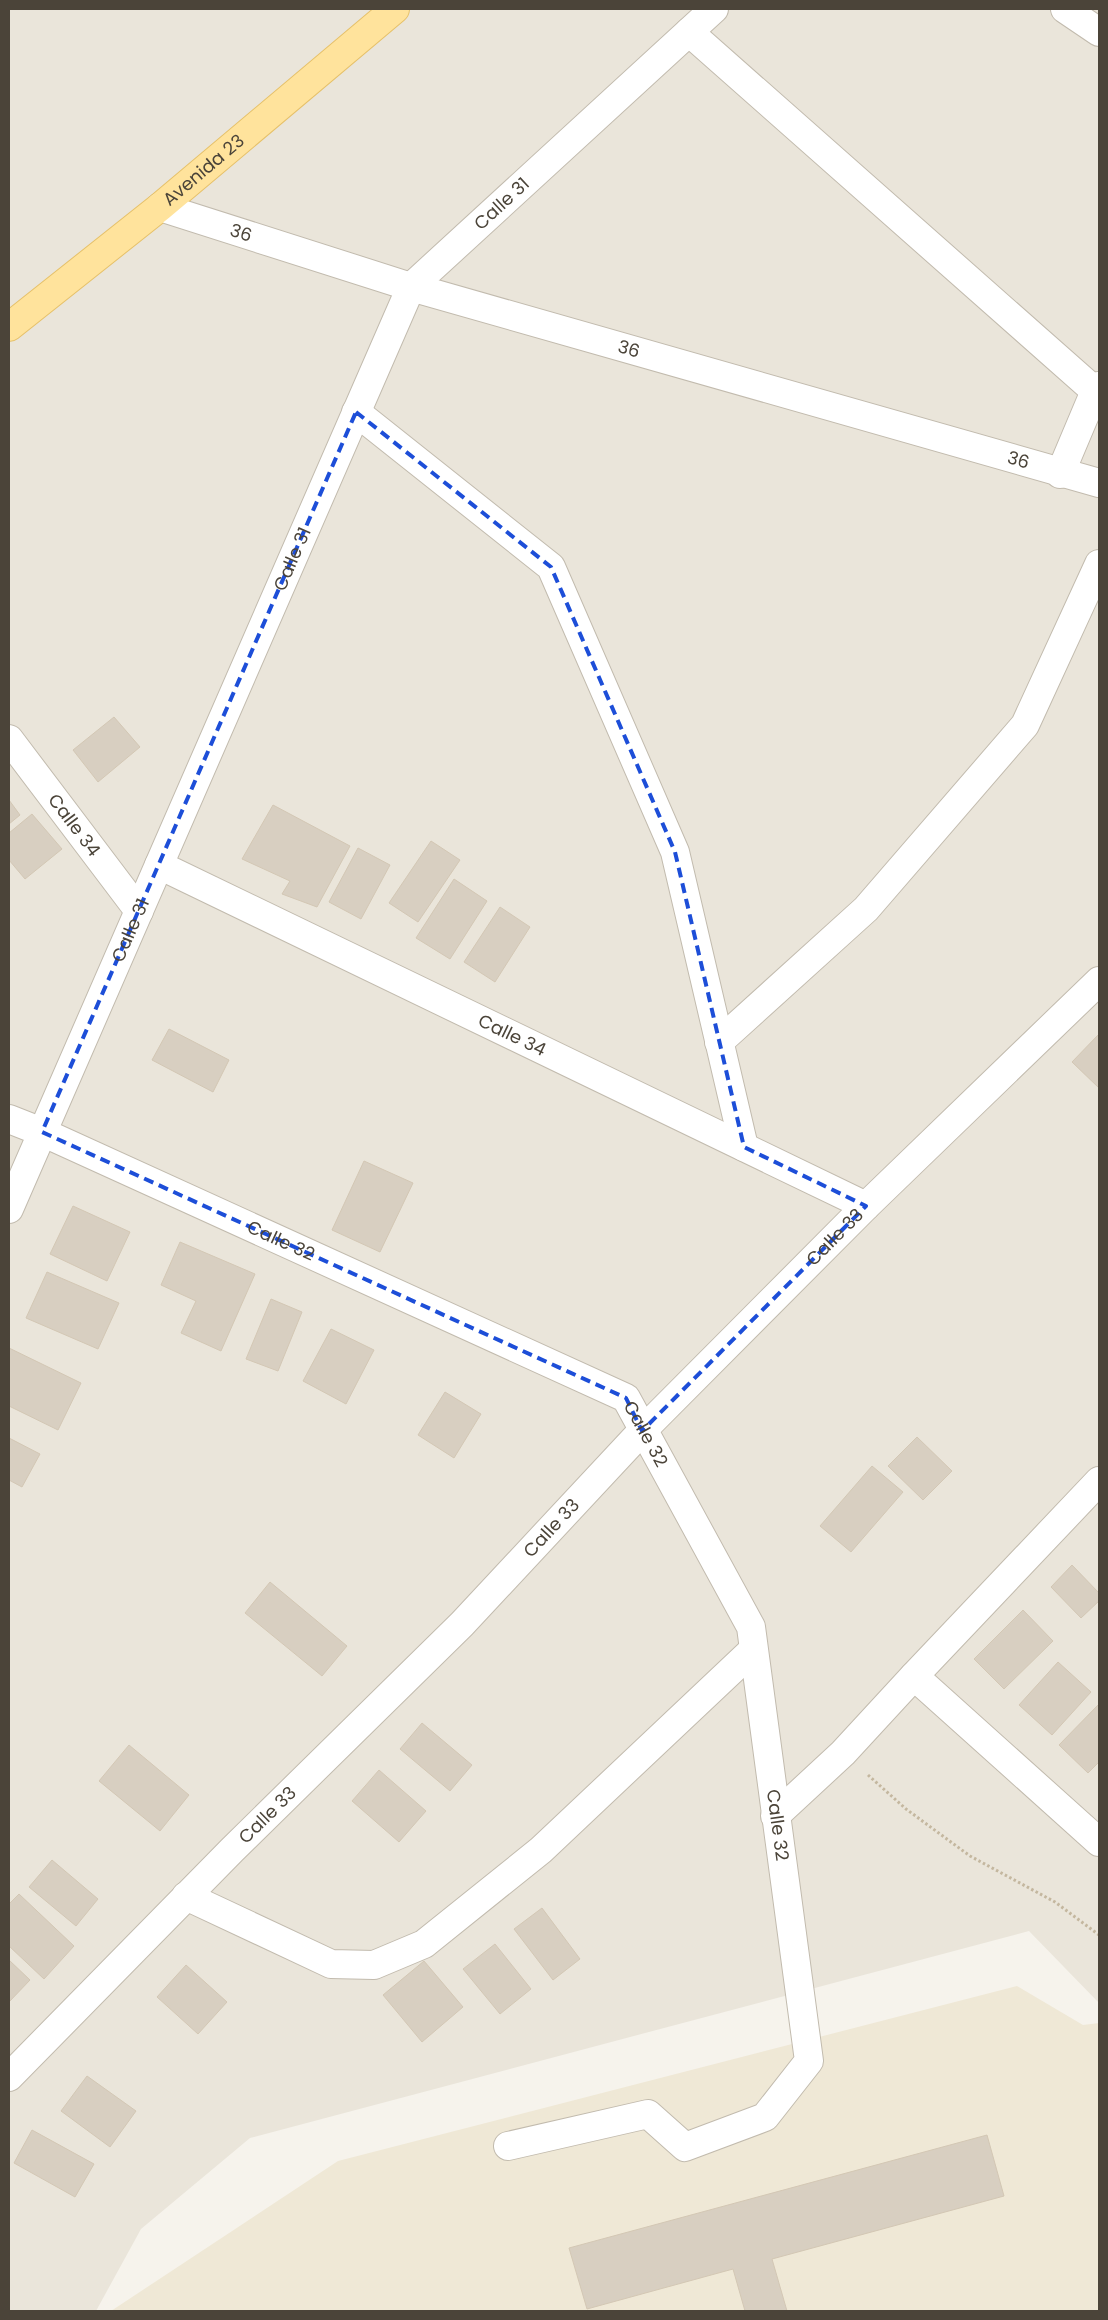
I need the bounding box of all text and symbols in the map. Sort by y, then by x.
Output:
street label: Avenida 23 [157,128,249,211]
street label: Calle 31 [468,171,535,235]
street label: 36 [227,217,255,248]
street label: 36 [615,334,643,364]
street label: 36 [1005,445,1033,475]
street label: Calle 31 [267,523,317,595]
street label: Calle 34 [43,788,106,861]
street label: Calle 31 [105,894,155,966]
street label: Calle 34 [474,1008,551,1062]
street label: Calle 33 [800,1202,869,1271]
street label: Calle 32 [243,1214,319,1267]
street label: Calle 32 [618,1396,674,1471]
street label: Calle 33 [517,1493,585,1563]
street label: Calle 33 [233,1781,302,1849]
street label: Calle 32 [761,1788,795,1862]

